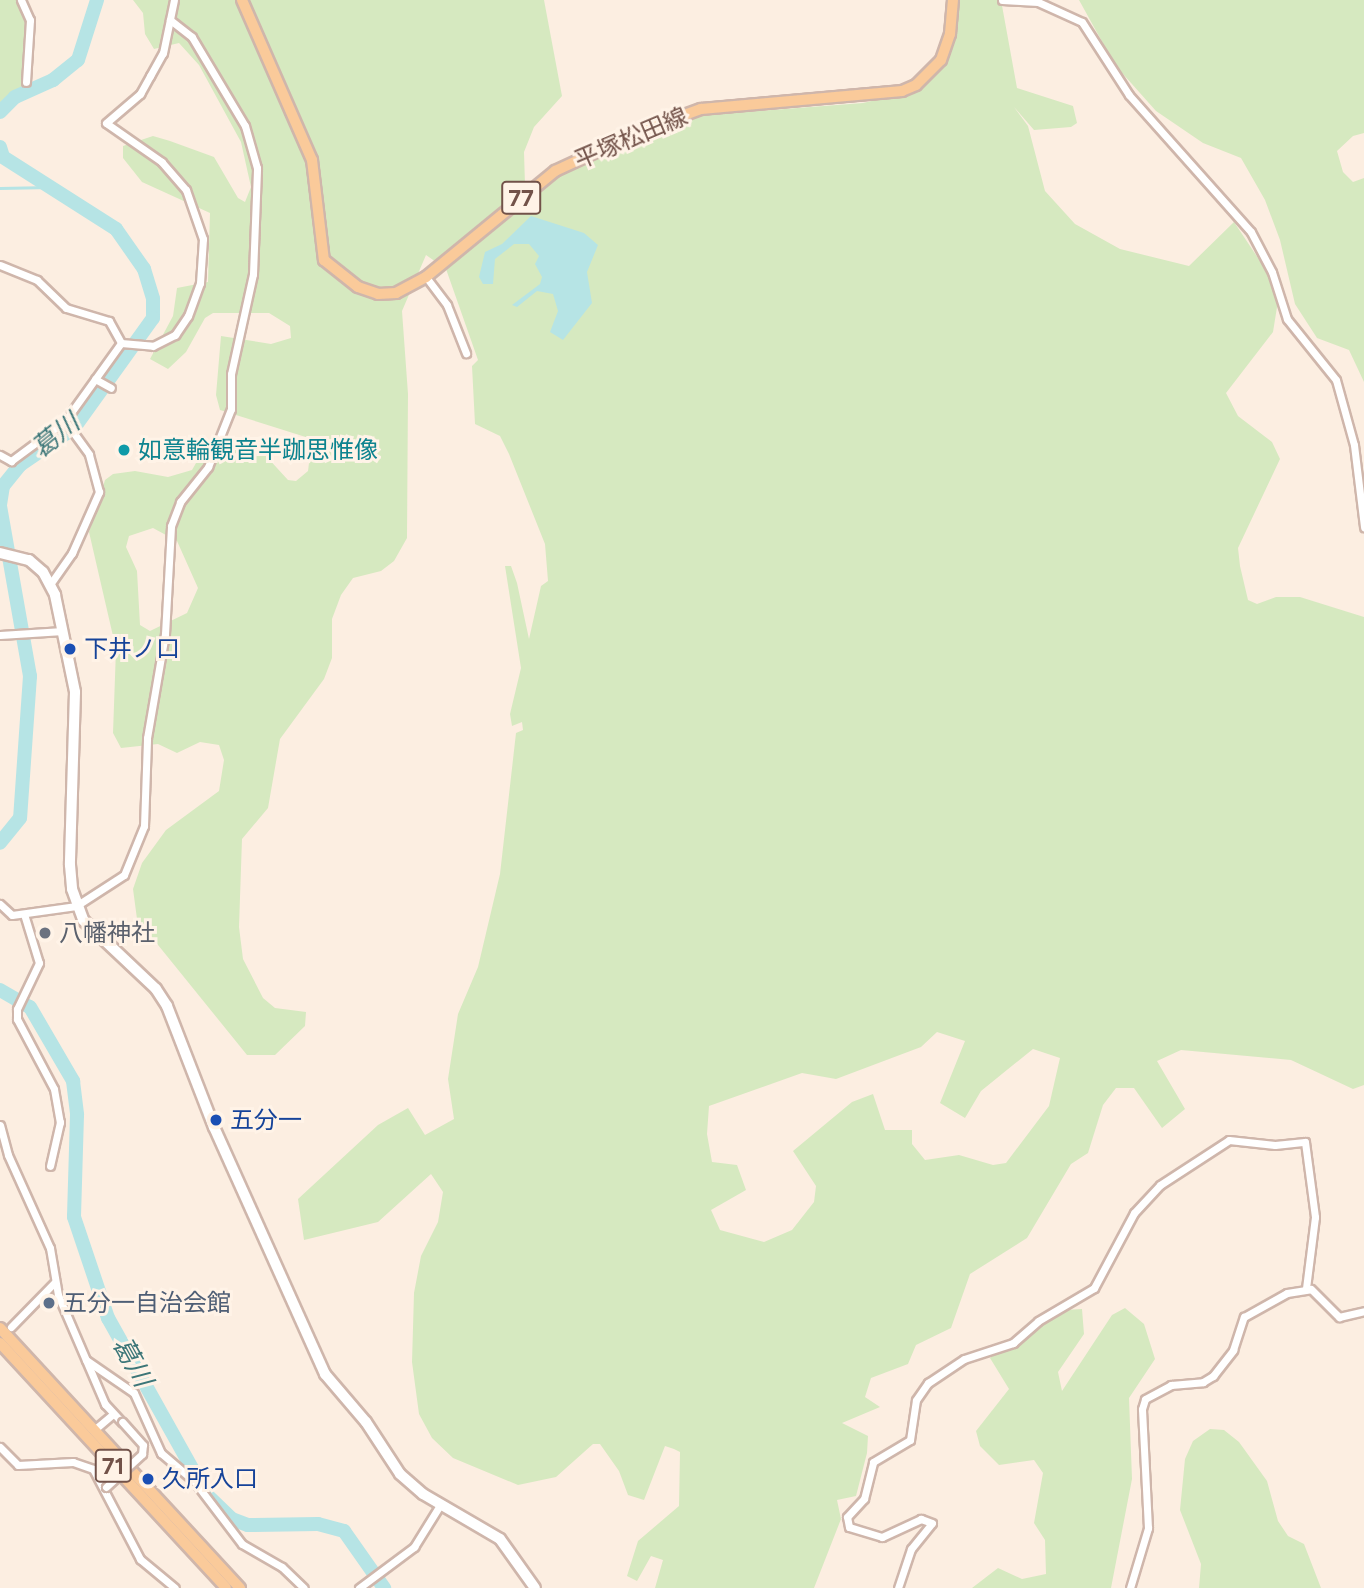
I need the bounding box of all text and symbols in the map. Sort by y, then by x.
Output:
street label: 平塚松田線 [570,101,692,175]
road number: 77 [500,178,542,218]
water label: 葛川 [26,408,86,464]
place label: 如意輪観音半跏思惟像 [138,436,378,464]
marker: 如意輪観音半跏思惟像 [116,442,132,458]
place label: 下井ノ口 [84,635,180,663]
marker: 下井ノ口 [62,641,78,657]
place label: 八幡神社 [59,919,155,947]
marker: 八幡神社 [37,925,53,941]
place label: 五分一 [230,1106,302,1134]
marker: 五分一 [208,1112,224,1128]
place label: 五分一自治会館 [63,1289,231,1317]
marker: 五分一自治会館 [41,1295,57,1311]
water label: 葛川 [106,1332,158,1392]
road number: 71 [94,1446,132,1485]
place label: 久所入口 [162,1465,258,1493]
marker: 久所入口 [140,1471,156,1487]

